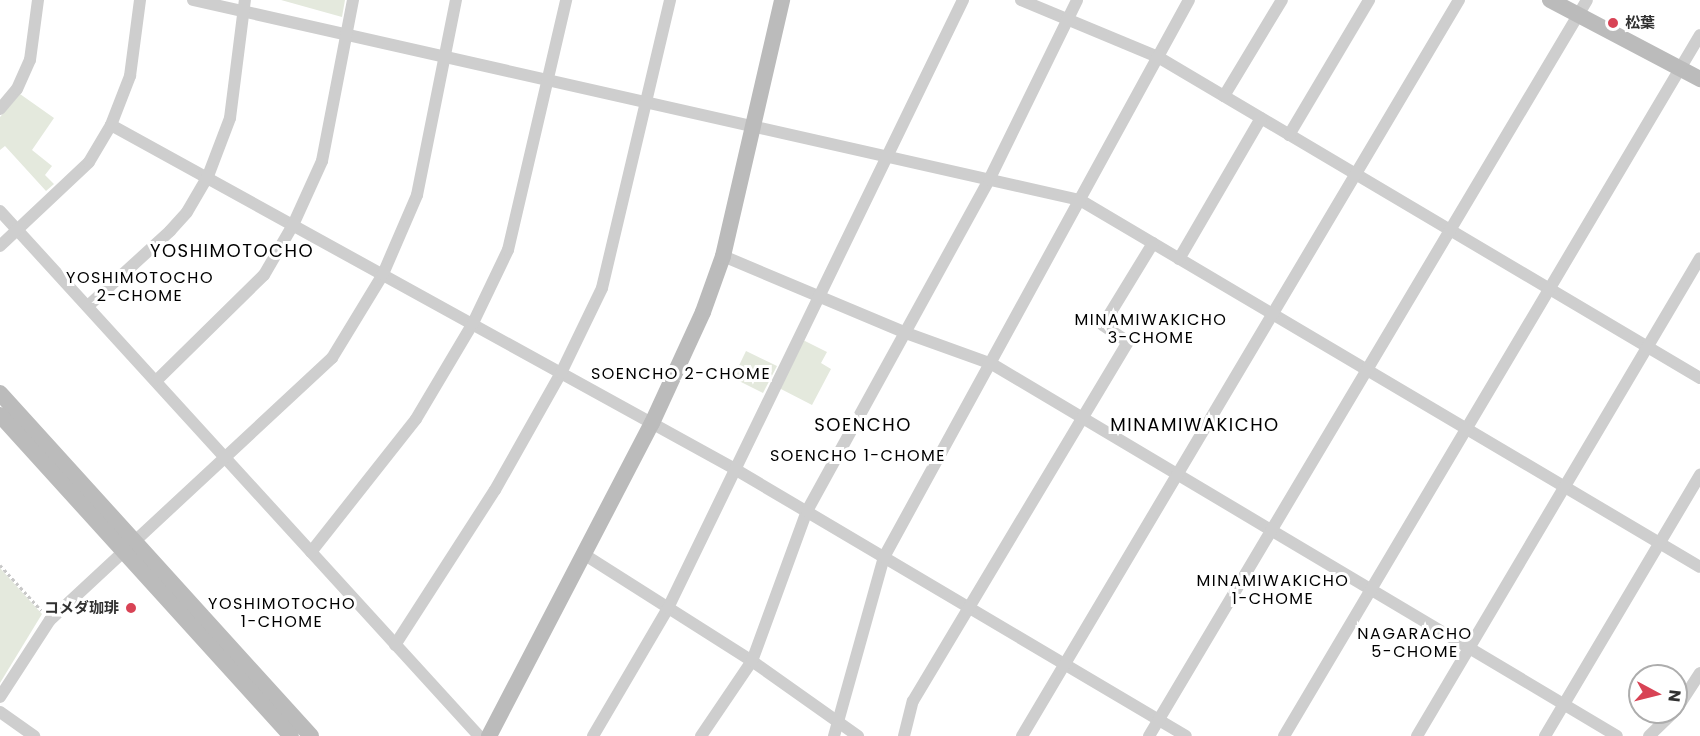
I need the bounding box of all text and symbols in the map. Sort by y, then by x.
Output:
place label: 松葉 [1625,14,1655,32]
marker: 松葉 [1606,16,1620,30]
district label: YOSHIMOTOCHO [150,240,314,262]
district label: YOSHIMOTOCHO 2-CHOME [66,268,214,306]
district label: MINAMIWAKICHO 3-CHOME [1075,310,1227,348]
district label: SOENCHO 2-CHOME [591,364,771,384]
district label: SOENCHO [814,414,912,436]
district label: MINAMIWAKICHO [1110,414,1280,436]
district label: SOENCHO 1-CHOME [770,446,946,466]
district label: MINAMIWAKICHO 1-CHOME [1197,571,1349,609]
district label: YOSHIMOTOCHO 1-CHOME [208,594,356,632]
place label: コメダ珈琲 [44,599,119,617]
marker: コメダ珈琲 [124,601,138,615]
district label: NAGARACHO 5-CHOME [1357,624,1473,662]
north arrow [1628,664,1688,724]
text: N [1662,689,1687,703]

